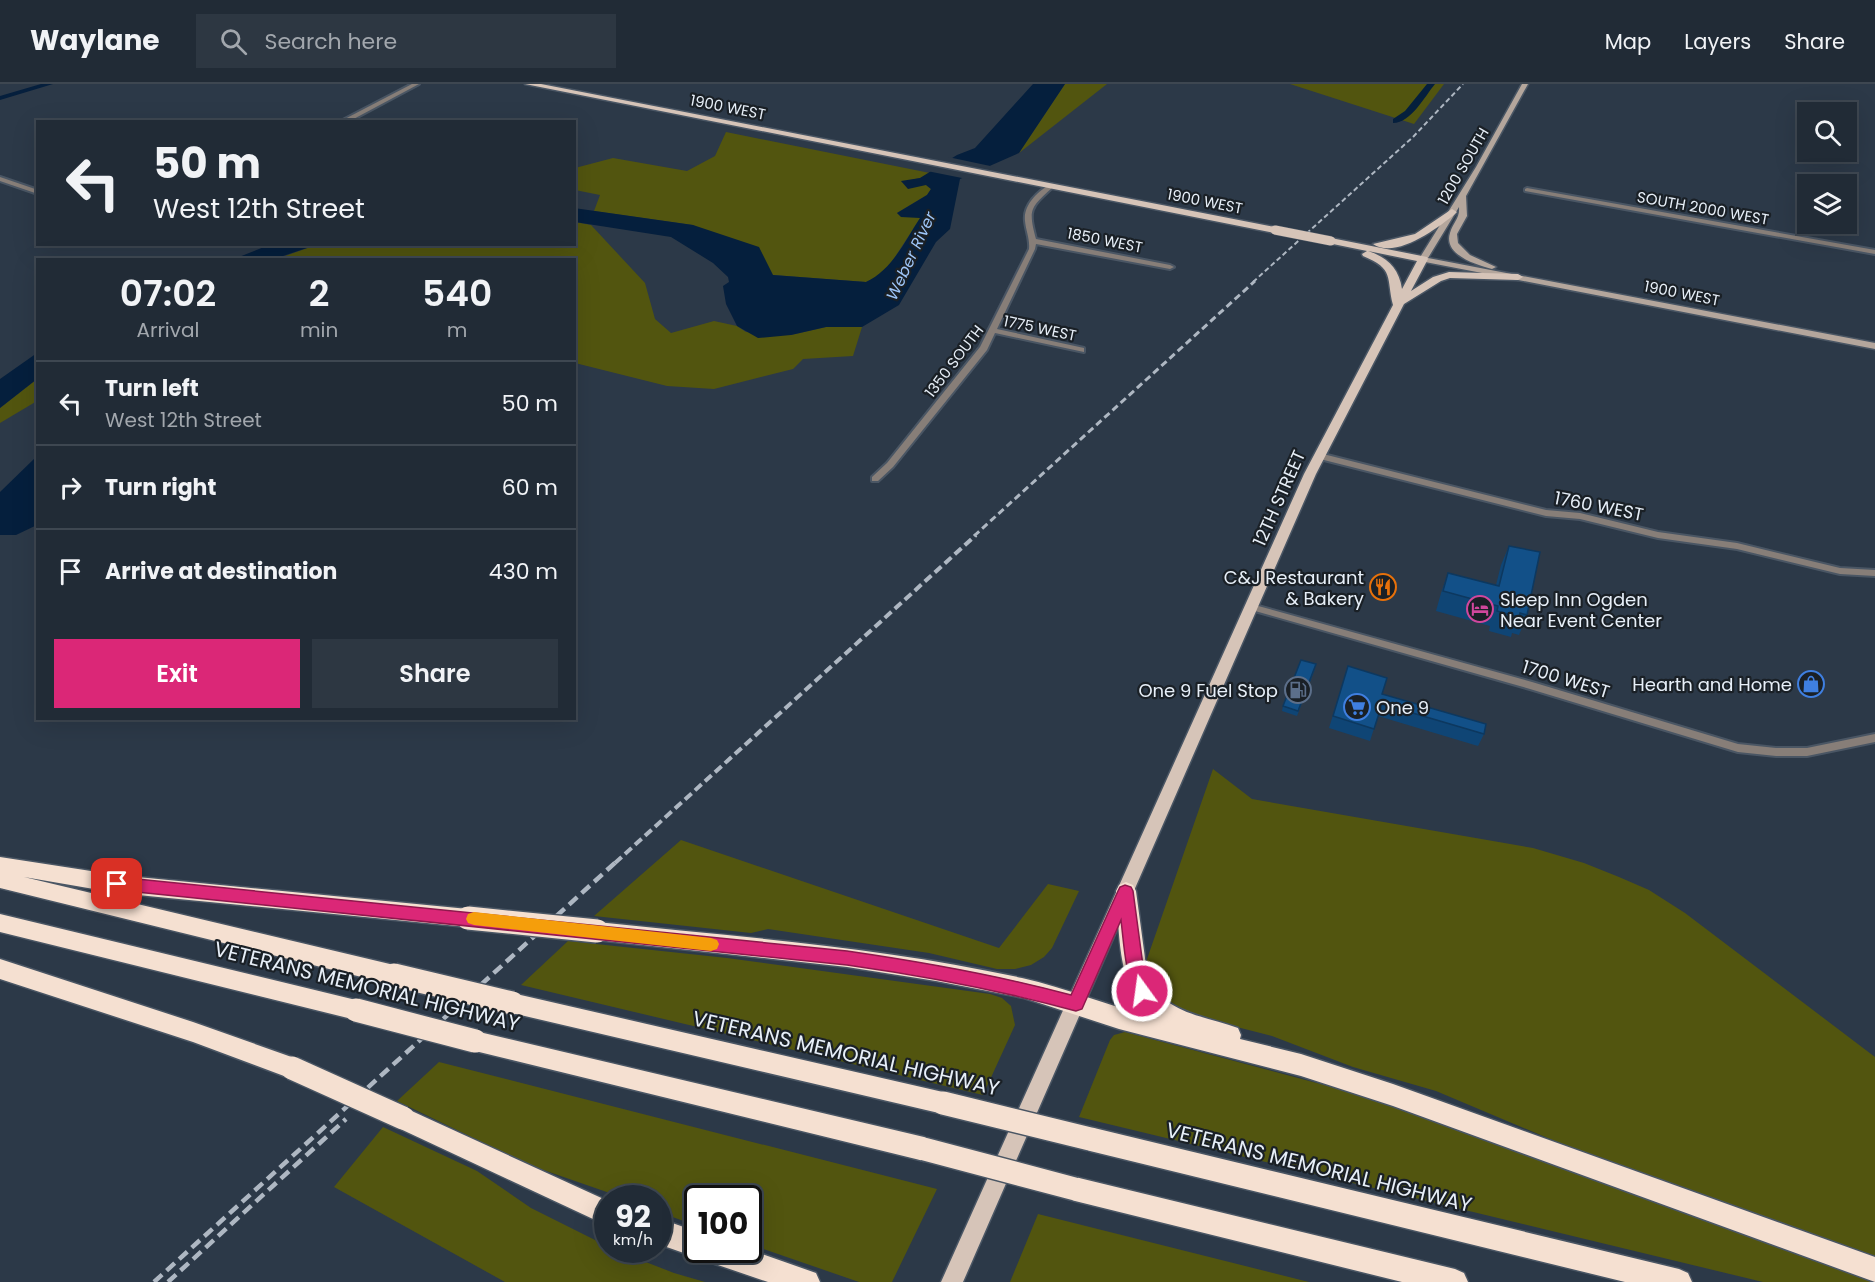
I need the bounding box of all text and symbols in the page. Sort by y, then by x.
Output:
search box [196,14,616,68]
text: Waylane [30,21,160,60]
icon: search [217,25,250,58]
text: Search here [265,26,397,57]
text: Map [1605,27,1651,56]
text: Layers [1684,27,1751,56]
text: Share [1784,27,1845,56]
street label: 1900 WEST [689,89,767,125]
map controls [1797,102,1857,234]
button: search [1797,102,1857,162]
street label: 1200 SOUTH [1433,124,1493,208]
text: 50 m [153,134,261,193]
icon: left [54,144,132,222]
button: layers [1797,174,1857,234]
street label: 1900 WEST [1166,183,1244,219]
street label: SOUTH 2000 WEST [1636,186,1770,230]
text: West 12th Street [153,190,365,227]
water label: Weber River [880,207,942,304]
street label: 1850 WEST [1066,222,1144,258]
text: 07:02 [120,268,216,319]
text: 2 [309,268,329,319]
text: 540 [422,268,492,319]
street label: 1900 WEST [1643,275,1721,311]
street label: 1775 WEST [1002,310,1078,346]
text: Arrival [136,316,199,344]
text: min [300,316,338,344]
text: m [447,316,467,344]
street label: 1350 SOUTH [920,320,988,402]
text: Turn left [105,373,199,404]
icon: left [54,387,87,420]
text: 50 m [502,388,558,419]
text: West 12th Street [105,406,262,434]
street label: 12TH STREET [1247,446,1311,550]
icon: right [54,471,87,504]
text: Turn right [105,472,216,503]
text: 60 m [502,472,558,503]
street label: 1760 WEST [1552,485,1646,527]
icon: arrive [54,555,87,588]
text: Arrive at destination [105,556,337,587]
text: 430 m [489,556,558,587]
place label: C&J Restaurant & Bakery [1224,565,1364,611]
restaurant icon: C&J Restaurant & Bakery [1368,572,1398,602]
place label: Sleep Inn Ogden Near Event Center [1500,587,1662,633]
hotel icon: Sleep Inn Ogden Near Event Center [1465,594,1495,624]
button: Exit [54,639,300,708]
button: Share [312,639,558,708]
street label: 1700 WEST [1519,654,1613,704]
shop icon: Hearth and Home [1796,669,1826,699]
place label: Hearth and Home [1632,672,1792,697]
fuel station icon: One 9 Fuel Stop [1283,675,1313,705]
place label: One 9 Fuel Stop [1138,678,1278,703]
supermarket icon: One 9 [1342,692,1372,722]
place label: One 9 [1376,695,1429,720]
pin [91,858,142,909]
icon: arrive [100,867,133,900]
street label: VETERANS MEMORIAL HIGHWAY [211,934,523,1038]
position arrow [1110,959,1174,1023]
street label: VETERANS MEMORIAL HIGHWAY [690,1004,1002,1102]
street label: VETERANS MEMORIAL HIGHWAY [1163,1115,1475,1219]
speed limit sign: 100 [684,1185,762,1263]
text: 92 [615,1195,651,1238]
text: km/h [613,1229,653,1250]

